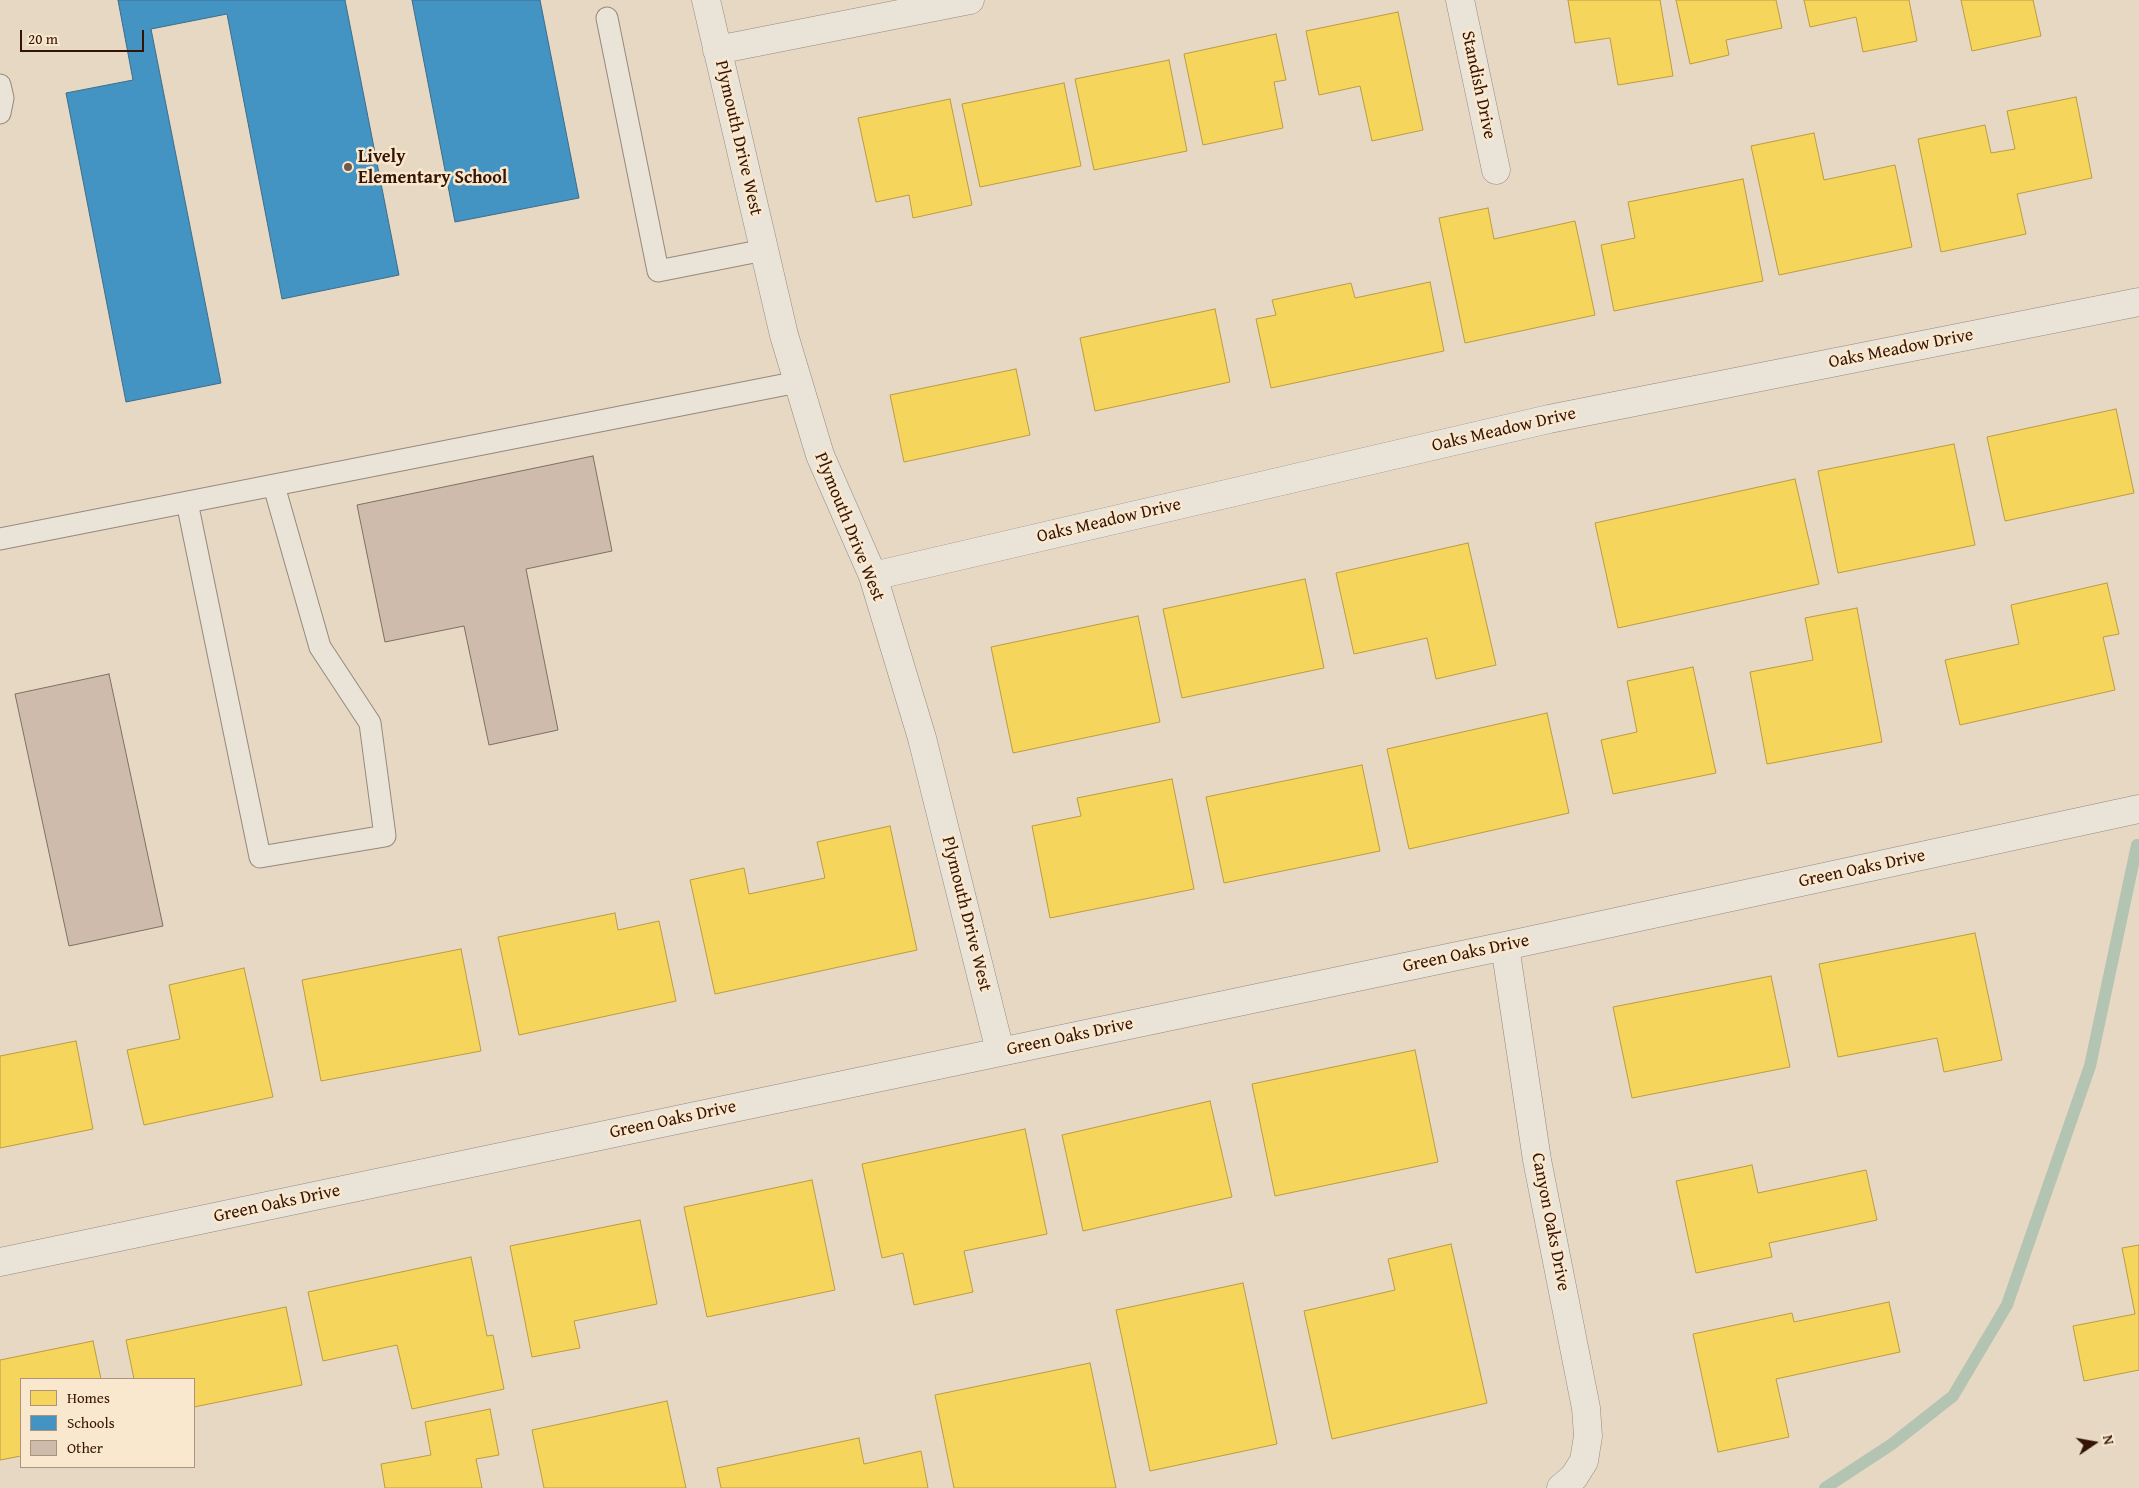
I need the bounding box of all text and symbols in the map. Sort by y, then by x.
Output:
scale bar [22,20,146,52]
text: 20 m [28,28,58,49]
street label: Standish Drive [1456,29,1500,141]
street label: Plymouth Drive West [710,58,766,218]
place label: Lively Elementary School [358,146,507,188]
marker: Lively Elementary School [342,161,354,173]
street label: Oaks Meadow Drive [1827,324,1975,374]
street label: Oaks Meadow Drive [1430,403,1578,457]
street label: Plymouth Drive West [809,449,889,605]
street label: Oaks Meadow Drive [1035,494,1183,548]
street label: Plymouth Drive West [936,834,996,994]
street label: Green Oaks Drive [1797,845,1927,893]
street label: Green Oaks Drive [1401,930,1531,978]
street label: Green Oaks Drive [1005,1013,1135,1061]
street label: Green Oaks Drive [608,1096,738,1144]
street label: Canyon Oaks Drive [1526,1151,1574,1293]
street label: Green Oaks Drive [212,1180,342,1228]
legend [20,1378,195,1468]
text: Homes [67,1387,110,1408]
text: Schools [67,1412,115,1433]
north arrow [2069,1418,2119,1468]
text: N [2098,1433,2119,1447]
text: Other [67,1437,103,1458]

